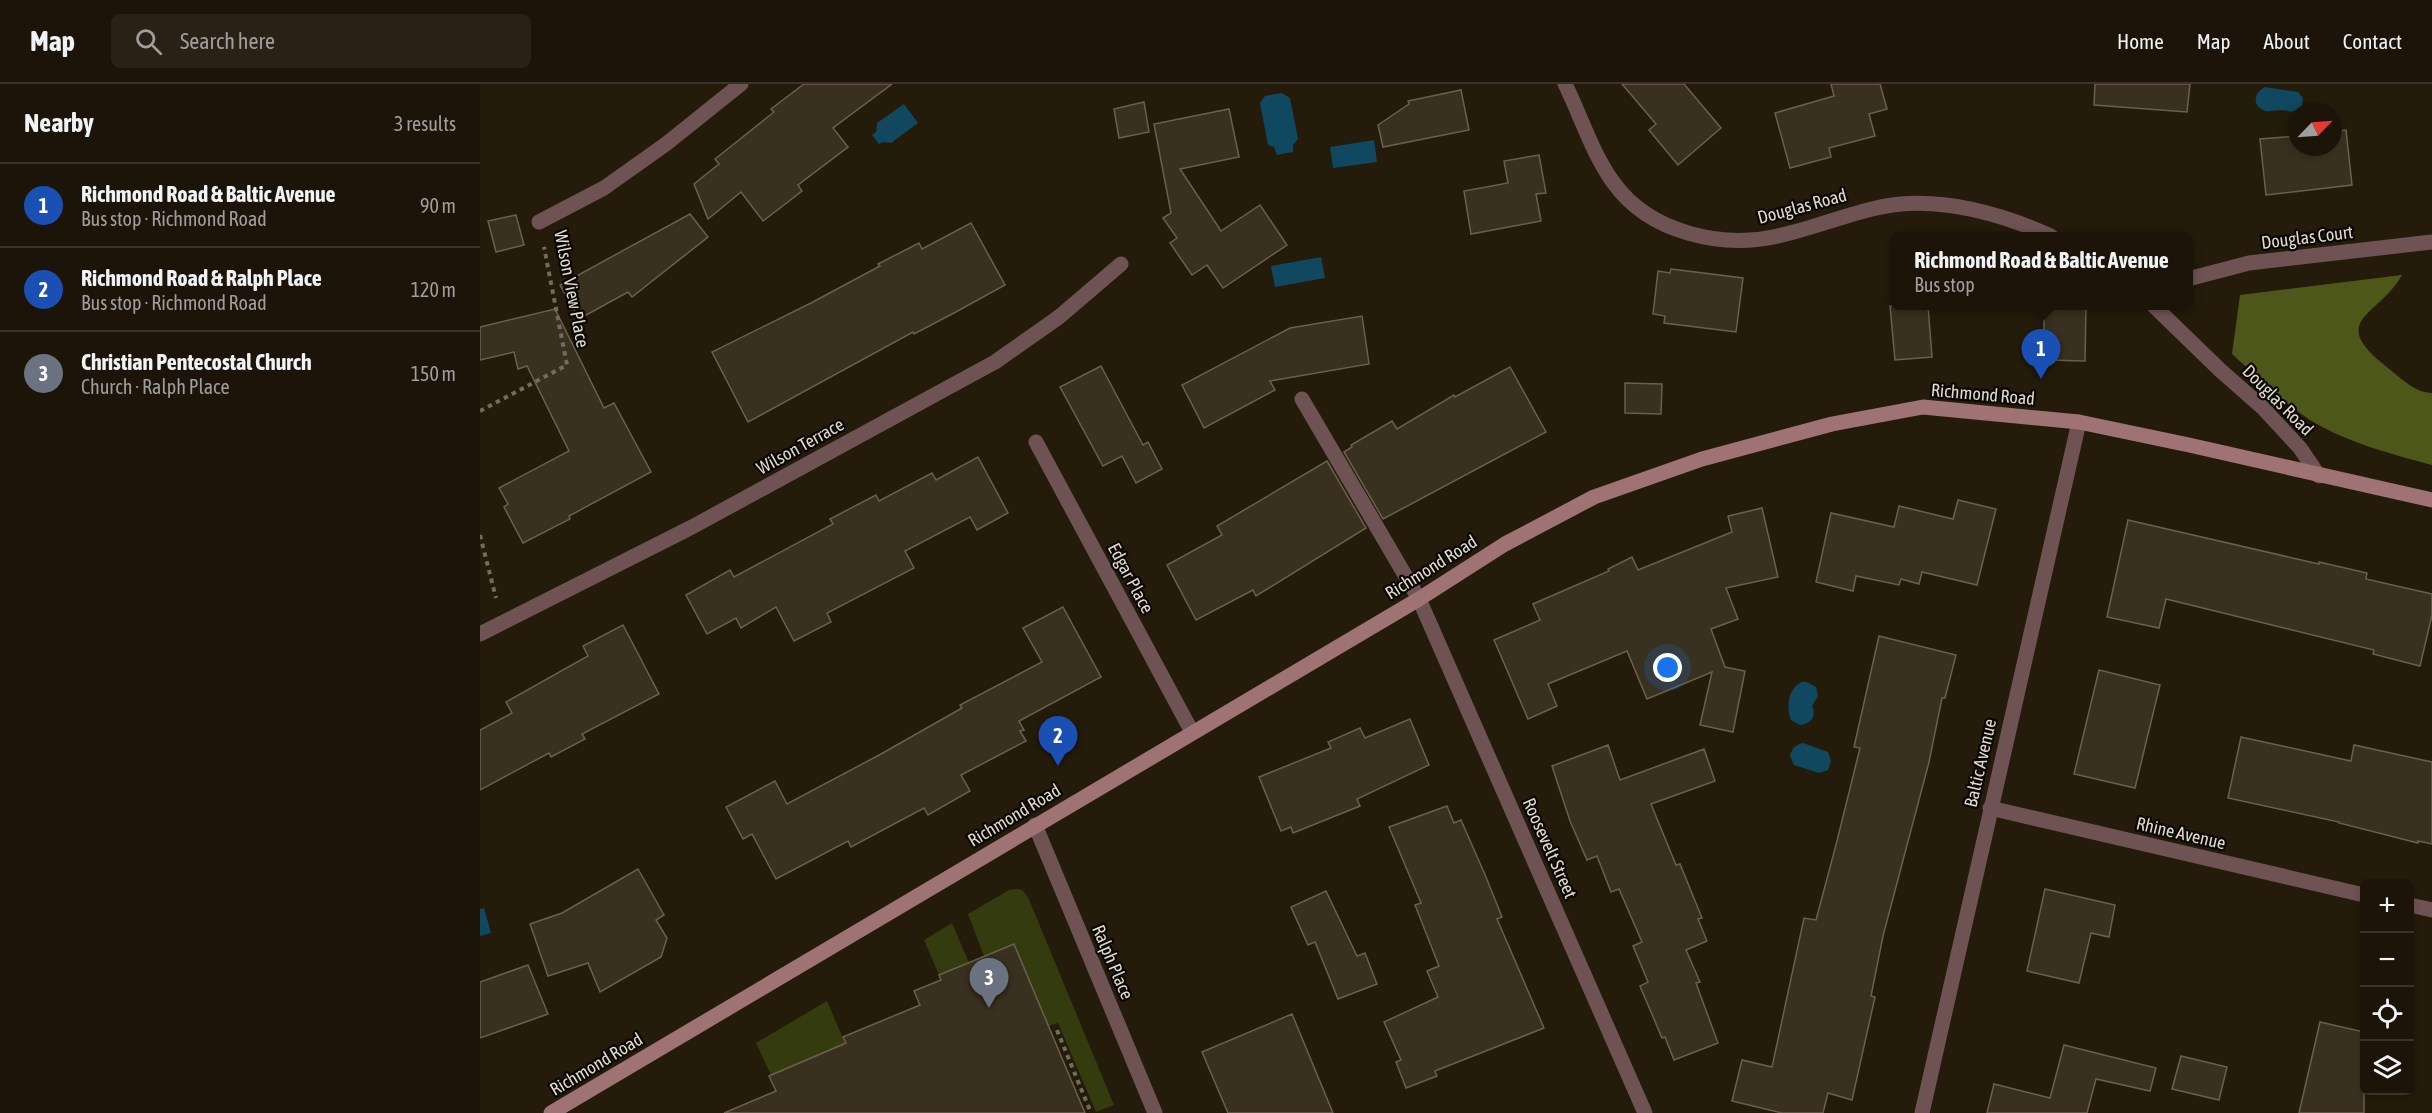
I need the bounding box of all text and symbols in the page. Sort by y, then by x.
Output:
search box [111,14,531,68]
text: Map [30,25,75,57]
icon: search [132,25,165,58]
text: Search here [180,28,275,54]
text: Home [2117,29,2164,53]
text: Map [2197,29,2231,53]
text: About [2264,29,2310,53]
text: Contact [2343,29,2402,53]
north arrow [2288,102,2342,156]
text: Nearby [24,108,94,138]
text: 3 results [394,112,456,135]
text: Richmond Road & Baltic Avenue [81,181,336,207]
street label: Douglas Road [1755,184,1849,228]
text: 1 [39,194,48,217]
text: 90 m [420,194,456,217]
text: Bus stop · Richmond Road [81,207,267,230]
street label: Douglas Court [2260,221,2354,253]
street label: Wilson View Place [550,229,594,349]
popup [1890,232,2193,310]
text: Richmond Road & Baltic Avenue [1914,247,2169,273]
text: Richmond Road & Ralph Place [81,265,322,291]
text: Bus stop [1914,273,1975,296]
text: 2 [39,278,48,301]
text: 120 m [411,278,456,301]
text: Bus stop · Richmond Road [81,291,267,314]
pin: 1 [2022,330,2060,379]
text: Christian Pentecostal Church [81,349,312,375]
street label: Douglas Road [2238,360,2318,440]
text: 3 [39,362,48,385]
text: 150 m [411,362,456,385]
text: Church · Ralph Place [81,375,230,398]
street label: Richmond Road [1930,379,2036,409]
street label: Wilson Terrace [753,413,847,479]
street label: Richmond Road [1381,531,1481,603]
street label: Edgar Place [1104,539,1158,617]
your location [1653,653,1682,682]
pin: 2 [1038,716,1078,766]
street label: Baltic Avenue [1960,717,2000,809]
street label: Richmond Road [964,779,1064,851]
street label: Roosevelt Street [1519,795,1581,901]
street label: Rhine Avenue [2134,813,2228,853]
map controls [2360,879,2414,1095]
button: + [2360,879,2414,933]
street label: Ralph Place [1088,922,1138,1002]
button: − [2360,933,2414,987]
pin: 3 [970,958,1008,1008]
button: locate [2360,987,2414,1041]
street label: Richmond Road [546,1028,646,1100]
button: layers [2360,1041,2414,1095]

